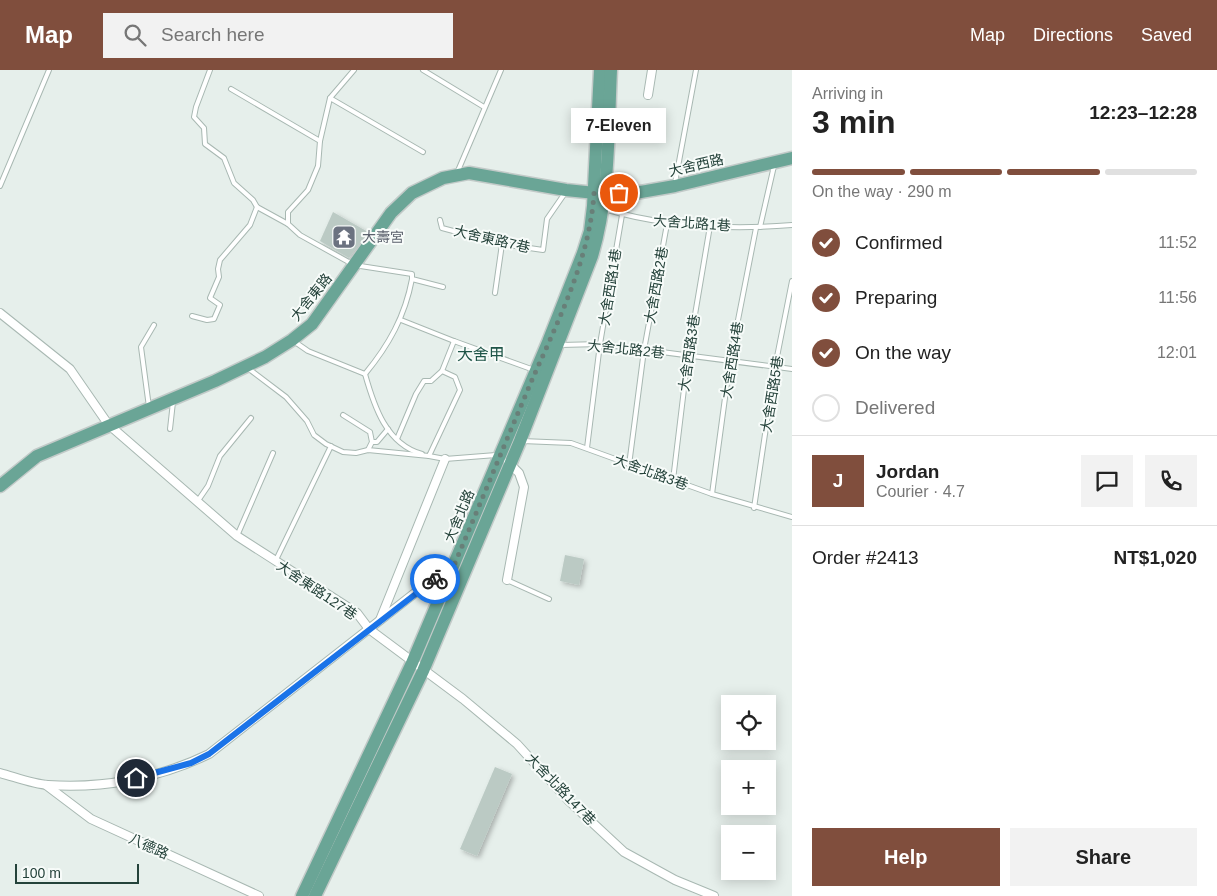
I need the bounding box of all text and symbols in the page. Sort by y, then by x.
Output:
search box [103,13,453,58]
text: Map [25,21,73,48]
icon: search [121,21,149,49]
text: Search here [161,24,265,45]
text: Map [970,25,1005,45]
text: Directions [1033,25,1113,45]
text: Saved [1141,25,1192,45]
text: Arriving in [812,85,883,102]
text: 12:23–12:28 [1089,102,1197,123]
text: 3 min [812,104,896,140]
callout: 7-Eleven [572,108,666,143]
text: 7-Eleven [586,117,651,134]
street label: 大舍西路 [667,151,725,179]
pin [598,172,640,214]
icon: bag [605,179,633,207]
text: On the way · 290 m [812,183,952,200]
street label: 大舍北路1巷 [653,212,731,234]
street label: 大舍東路7巷 [452,222,532,256]
temple icon: 大壽宮 [331,224,357,250]
place label: 大壽宮 [362,229,404,245]
icon: check [812,229,840,257]
text: Confirmed [855,232,943,253]
text: 11:52 [1158,234,1197,251]
street label: 大舍西路2巷 [641,245,671,325]
street label: 大舍西路1巷 [596,247,624,327]
street label: 大舍東路 [287,270,335,324]
icon: check [812,284,840,312]
text: Preparing [855,287,937,308]
text: 11:56 [1158,289,1197,306]
street label: 大舍西路3巷 [676,313,702,393]
street label: 大舍西路4巷 [718,320,746,400]
street label: 大舍北路2巷 [586,337,666,361]
icon: check [812,339,840,367]
text: On the way [855,342,951,363]
text: 12:01 [1157,344,1197,361]
district label: 大舍甲 [457,346,505,363]
street label: 大舍西路5巷 [758,354,786,434]
text: Delivered [855,397,935,418]
street label: 大舍北路3巷 [612,451,690,493]
button: chat [1081,455,1133,507]
button: phone [1145,455,1197,507]
text: Jordan [876,461,939,482]
text: J [833,470,843,491]
text: Courier · 4.7 [876,483,965,500]
street label: 大舍北路 [441,487,477,545]
text: Order #2413 [812,547,919,568]
text: NT$1,020 [1114,547,1197,568]
courier [410,554,460,604]
street label: 大舍東路127巷 [274,557,360,623]
icon: bike [421,565,449,593]
map controls [721,695,776,880]
button: locate [721,695,776,750]
street label: 大舍北路147巷 [523,750,599,828]
pin [115,757,157,799]
button: + [721,760,776,815]
icon: home [122,764,150,792]
button: − [721,825,776,880]
button: Help [812,828,1000,886]
button: Share [1010,828,1197,886]
street label: 八德路 [127,830,171,862]
scale bar [15,861,139,884]
text: 100 m [22,865,61,881]

